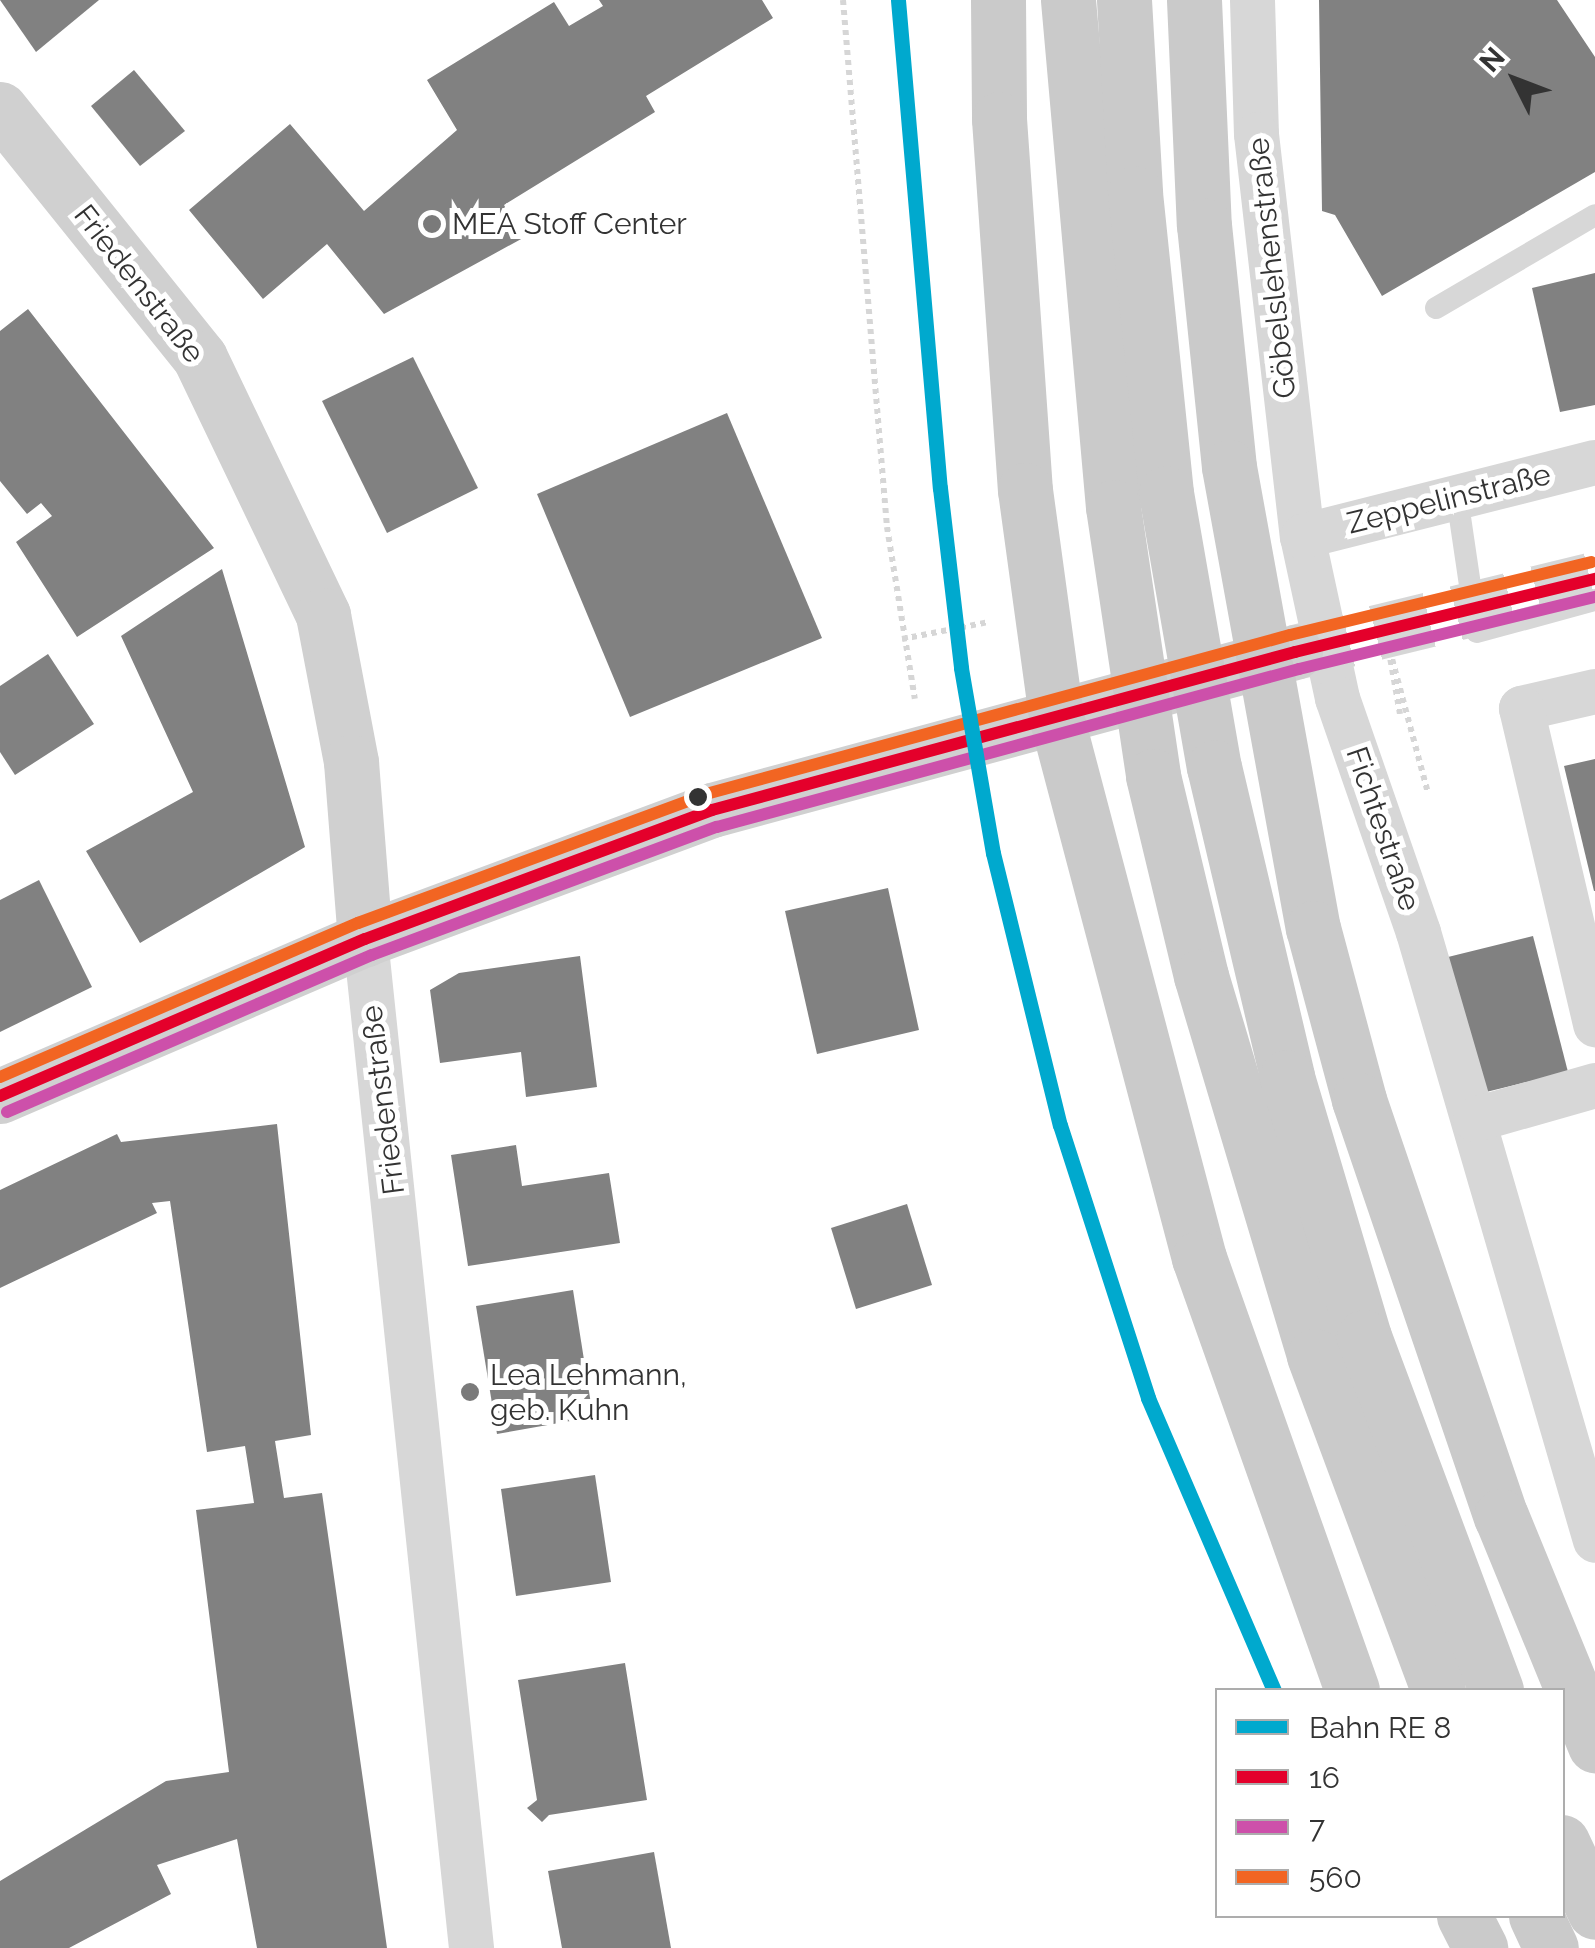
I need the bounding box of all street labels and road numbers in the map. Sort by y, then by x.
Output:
street label: Göbelslehenstraße [1240,136,1304,400]
street label: Friedenstraße [66,198,212,370]
street label: Zeppelinstraße [1344,456,1554,542]
street label: Fichtestraße [1338,742,1428,916]
street label: Friedenstraße [354,1003,412,1197]

